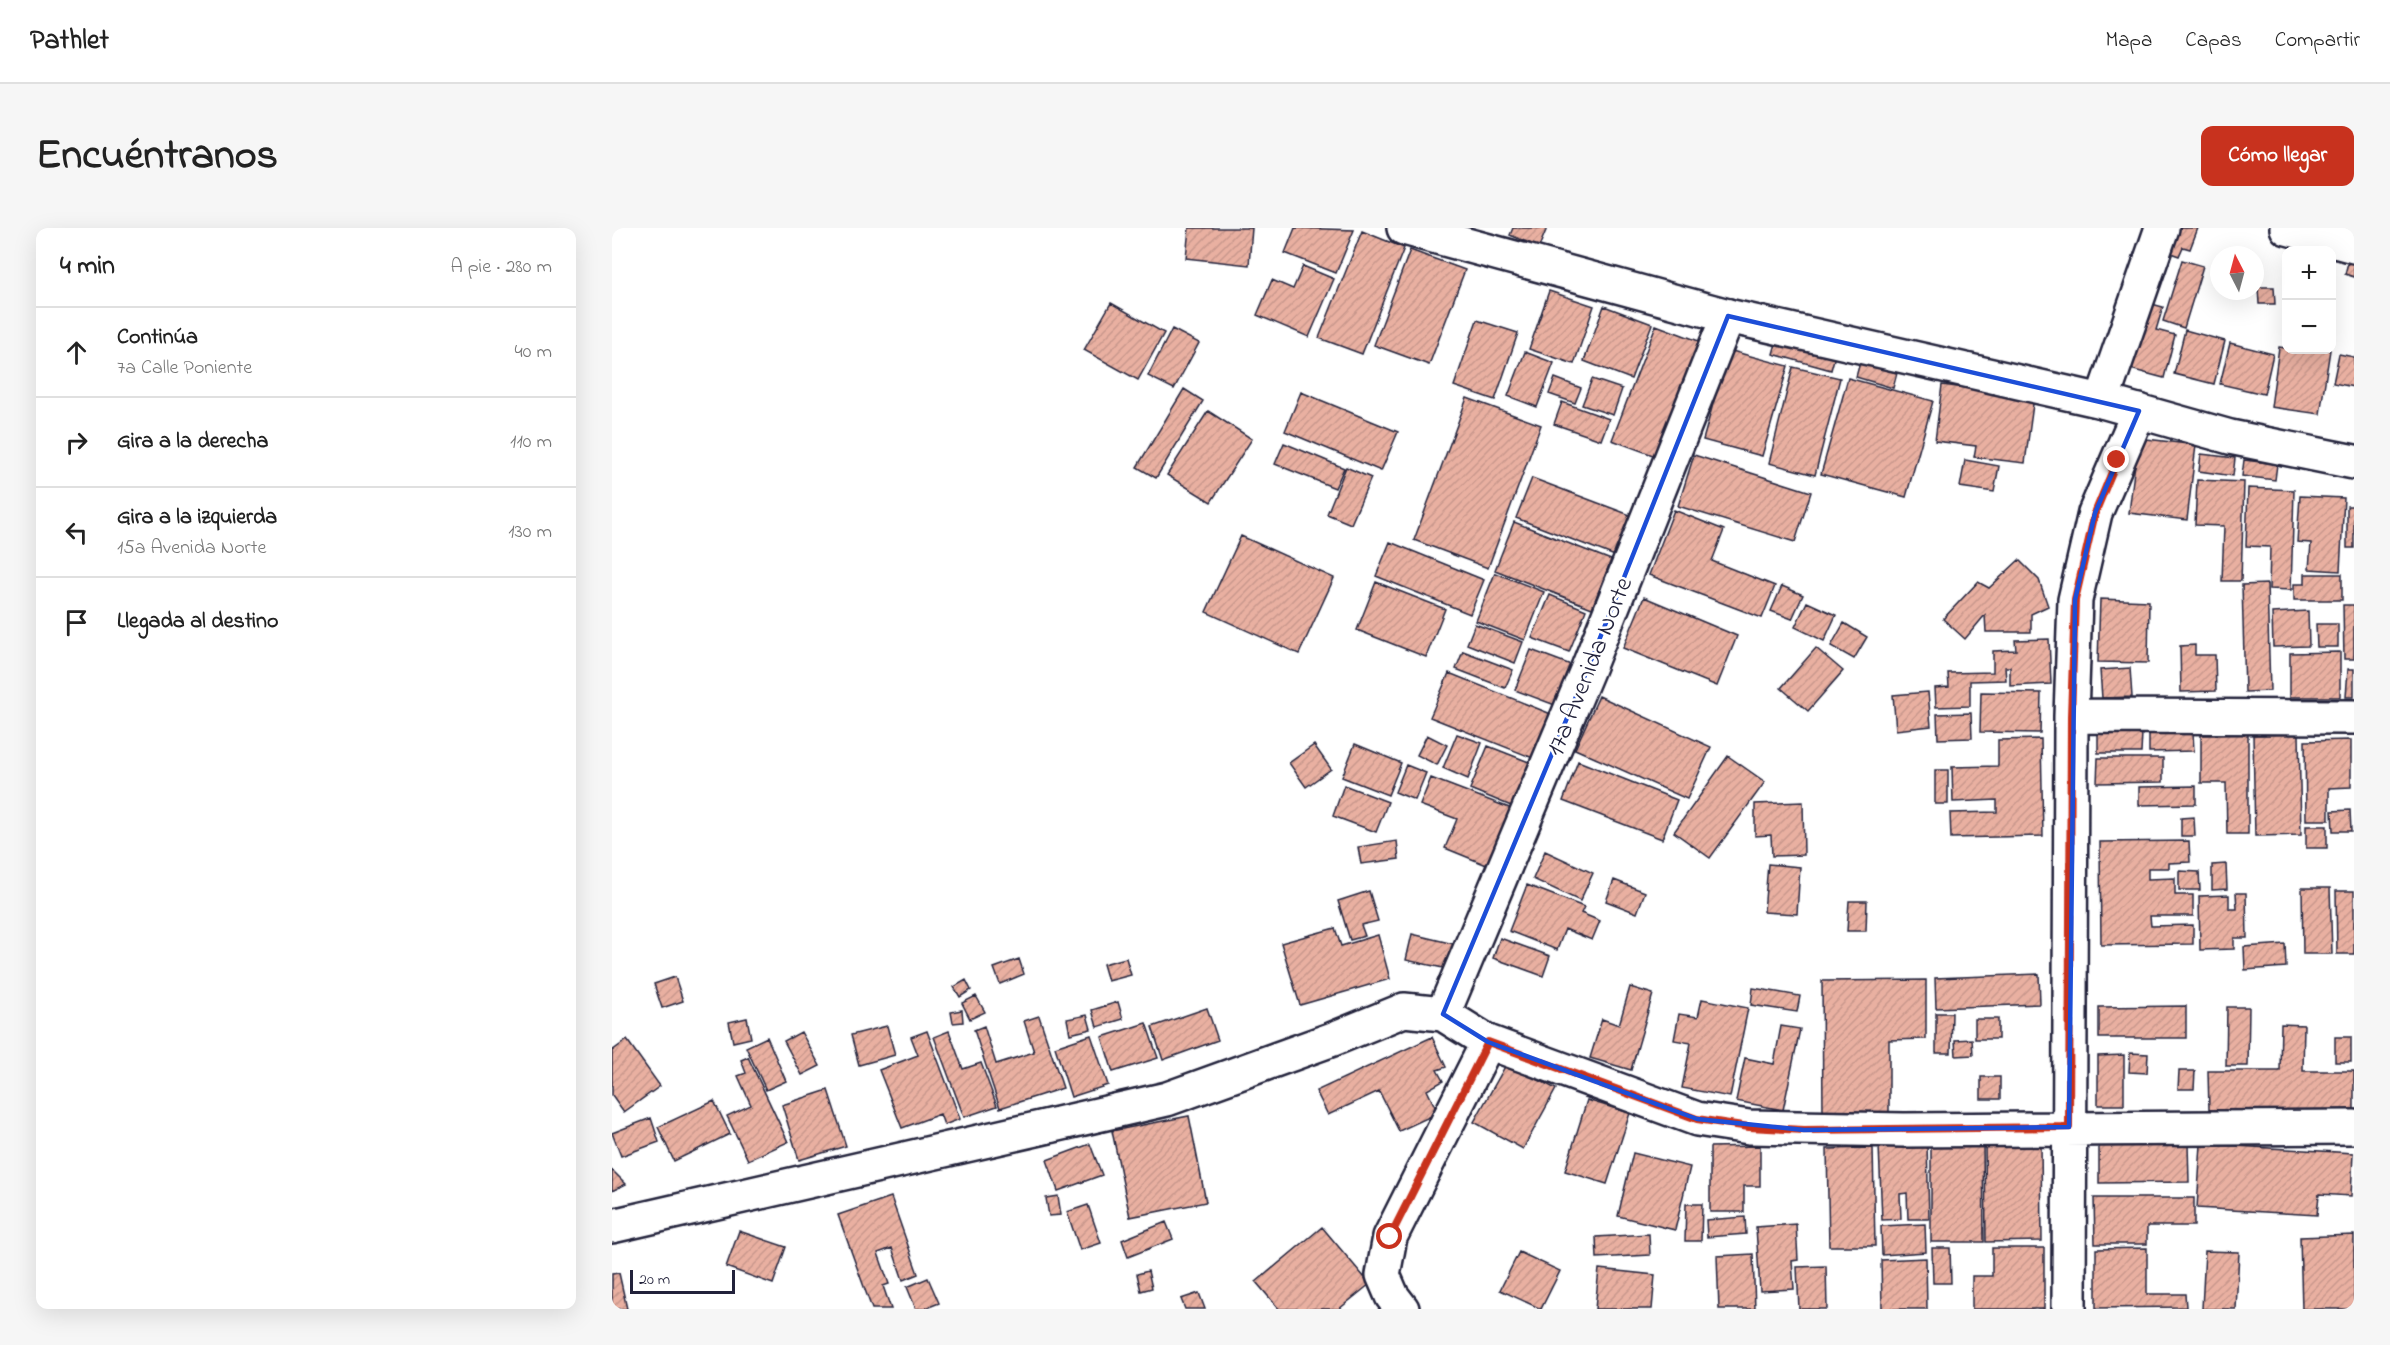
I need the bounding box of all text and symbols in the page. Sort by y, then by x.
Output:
text: Pathlet [30,21,109,62]
text: Mapa [2105,26,2152,56]
text: Capas [2185,26,2242,56]
text: Compartir [2275,26,2360,56]
text: Encuéntranos [36,126,278,187]
button: Cómo llegar [2201,126,2354,186]
north arrow [2210,246,2264,300]
map controls [2282,246,2336,354]
button: + [2282,246,2336,300]
text: 4 min [60,248,115,286]
text: A pie · 280 m [450,253,552,282]
button: − [2282,300,2336,354]
text: Continúa [117,322,198,354]
icon: ahead [60,336,93,369]
text: 40 m [515,338,552,367]
text: 7a Calle Poniente [117,354,252,383]
icon: right [60,426,93,459]
text: Gira a la derecha [117,426,268,458]
text: 110 m [510,428,552,457]
route end [2103,446,2129,472]
text: Gira a la izquierda [117,502,277,534]
icon: left [60,516,93,549]
text: 130 m [508,518,552,547]
text: 15a Avenida Norte [117,534,266,563]
street label: 17a Avenida Norte [1538,572,1644,762]
icon: arrive [60,606,93,639]
text: Llegada al destino [117,606,278,638]
route start [1376,1223,1402,1249]
scale bar [630,1267,735,1294]
text: 20 m [639,1268,670,1292]

